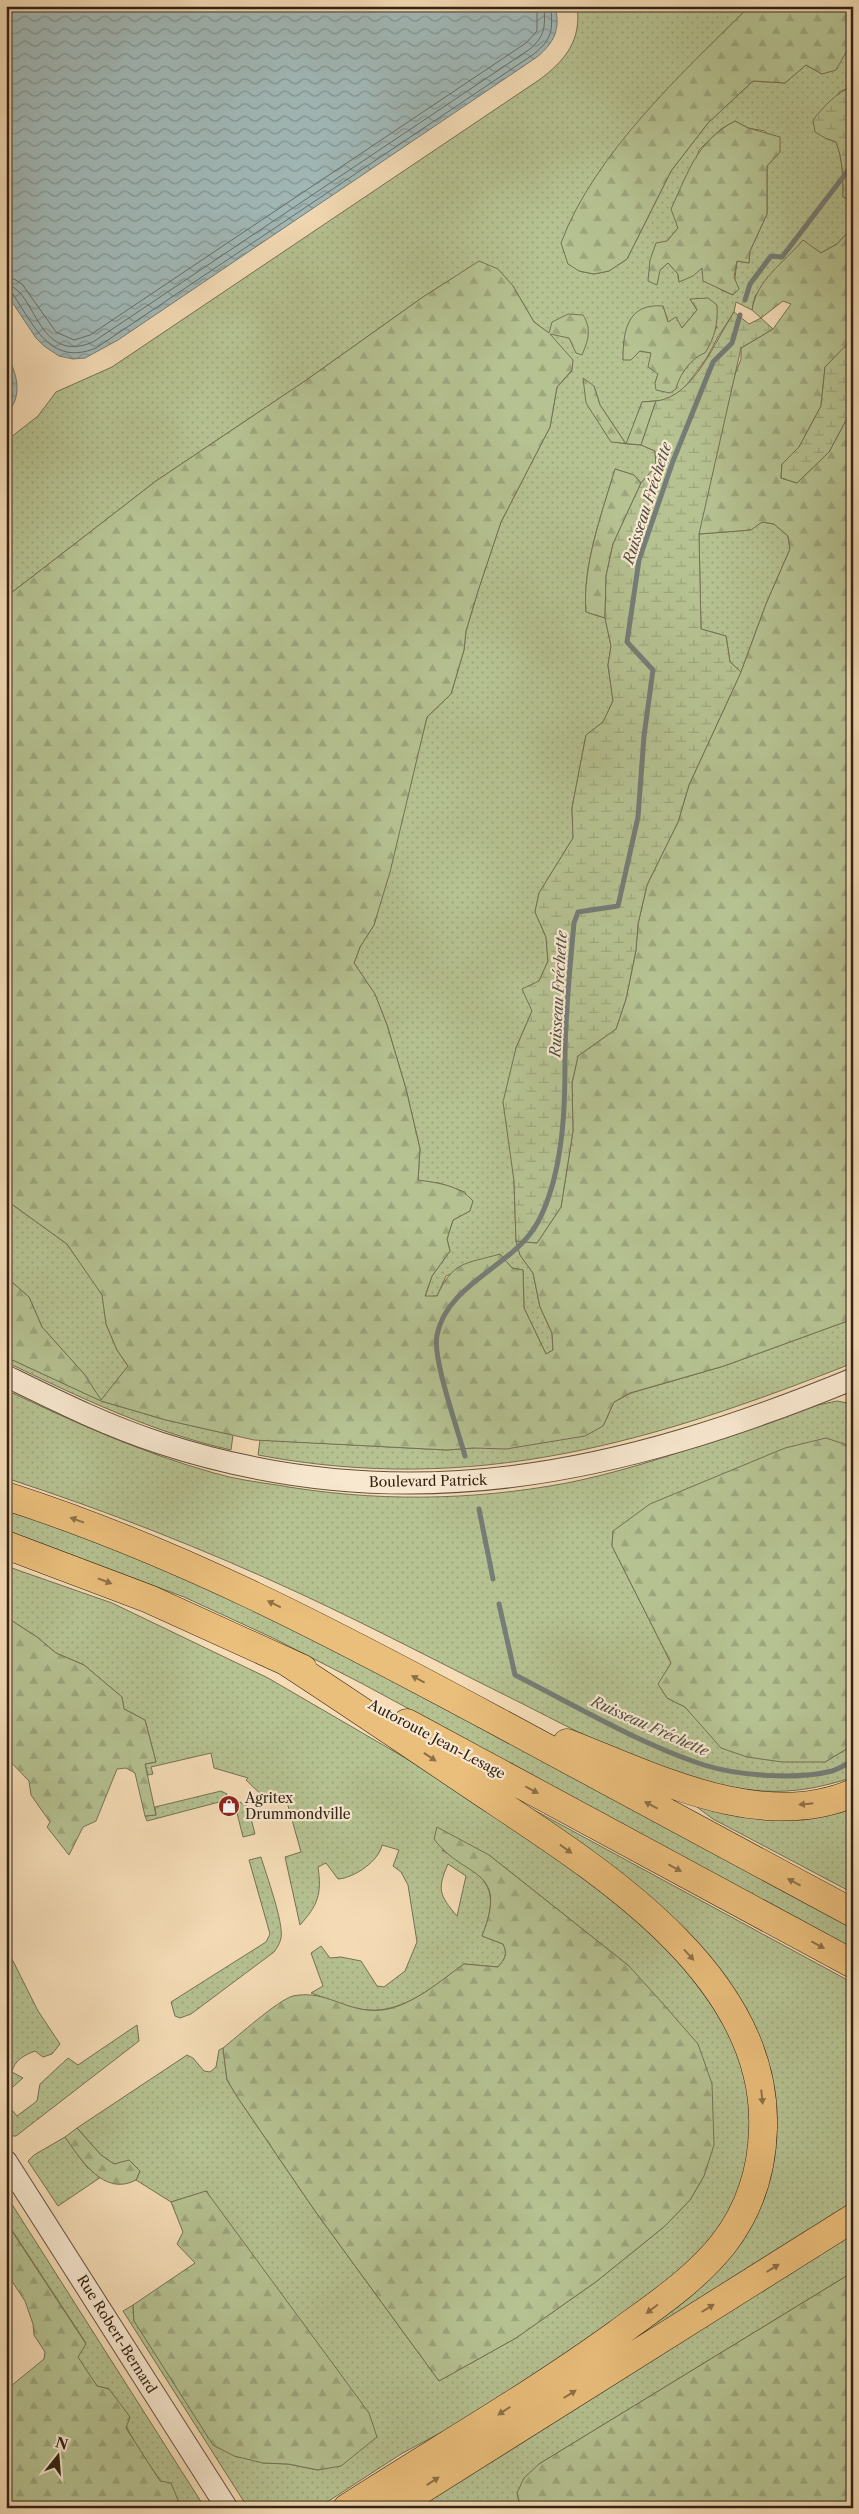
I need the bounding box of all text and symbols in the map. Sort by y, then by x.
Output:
water label: Ruisseau Fréchette [618,439,676,567]
water label: Ruisseau Fréchette [545,930,571,1059]
street label: Boulevard Patrick [369,1471,488,1491]
one-way arrow [69,1516,84,1524]
one-way arrow [98,1577,113,1585]
one-way arrow [267,1600,281,1608]
one-way arrow [411,1675,425,1683]
water label: Ruisseau Fréchette [587,1691,712,1761]
street label: Autoroute Jean-Lesage [365,1695,509,1783]
one-way arrow [423,1752,436,1762]
one-way arrow [525,1786,539,1794]
place label: Agritex Drummondville [244,1789,351,1823]
shop icon: Agritex Drummondville [217,1794,241,1818]
one-way arrow [797,1800,813,1808]
one-way arrow [644,1801,659,1809]
one-way arrow [559,1844,573,1854]
one-way arrow [668,1863,682,1872]
one-way arrow [787,1878,802,1886]
one-way arrow [810,1941,825,1949]
one-way arrow [683,1948,694,1961]
one-way arrow [758,2089,766,2105]
one-way arrow [766,2263,779,2272]
street label: Rue Robert-Bernard [73,2271,161,2397]
one-way arrow [646,2303,659,2314]
one-way arrow [701,2303,714,2312]
one-way arrow [563,2389,577,2399]
one-way arrow [497,2406,510,2415]
north arrow [32,2432,82,2482]
text: N [53,2433,70,2454]
one-way arrow [426,2477,440,2486]

